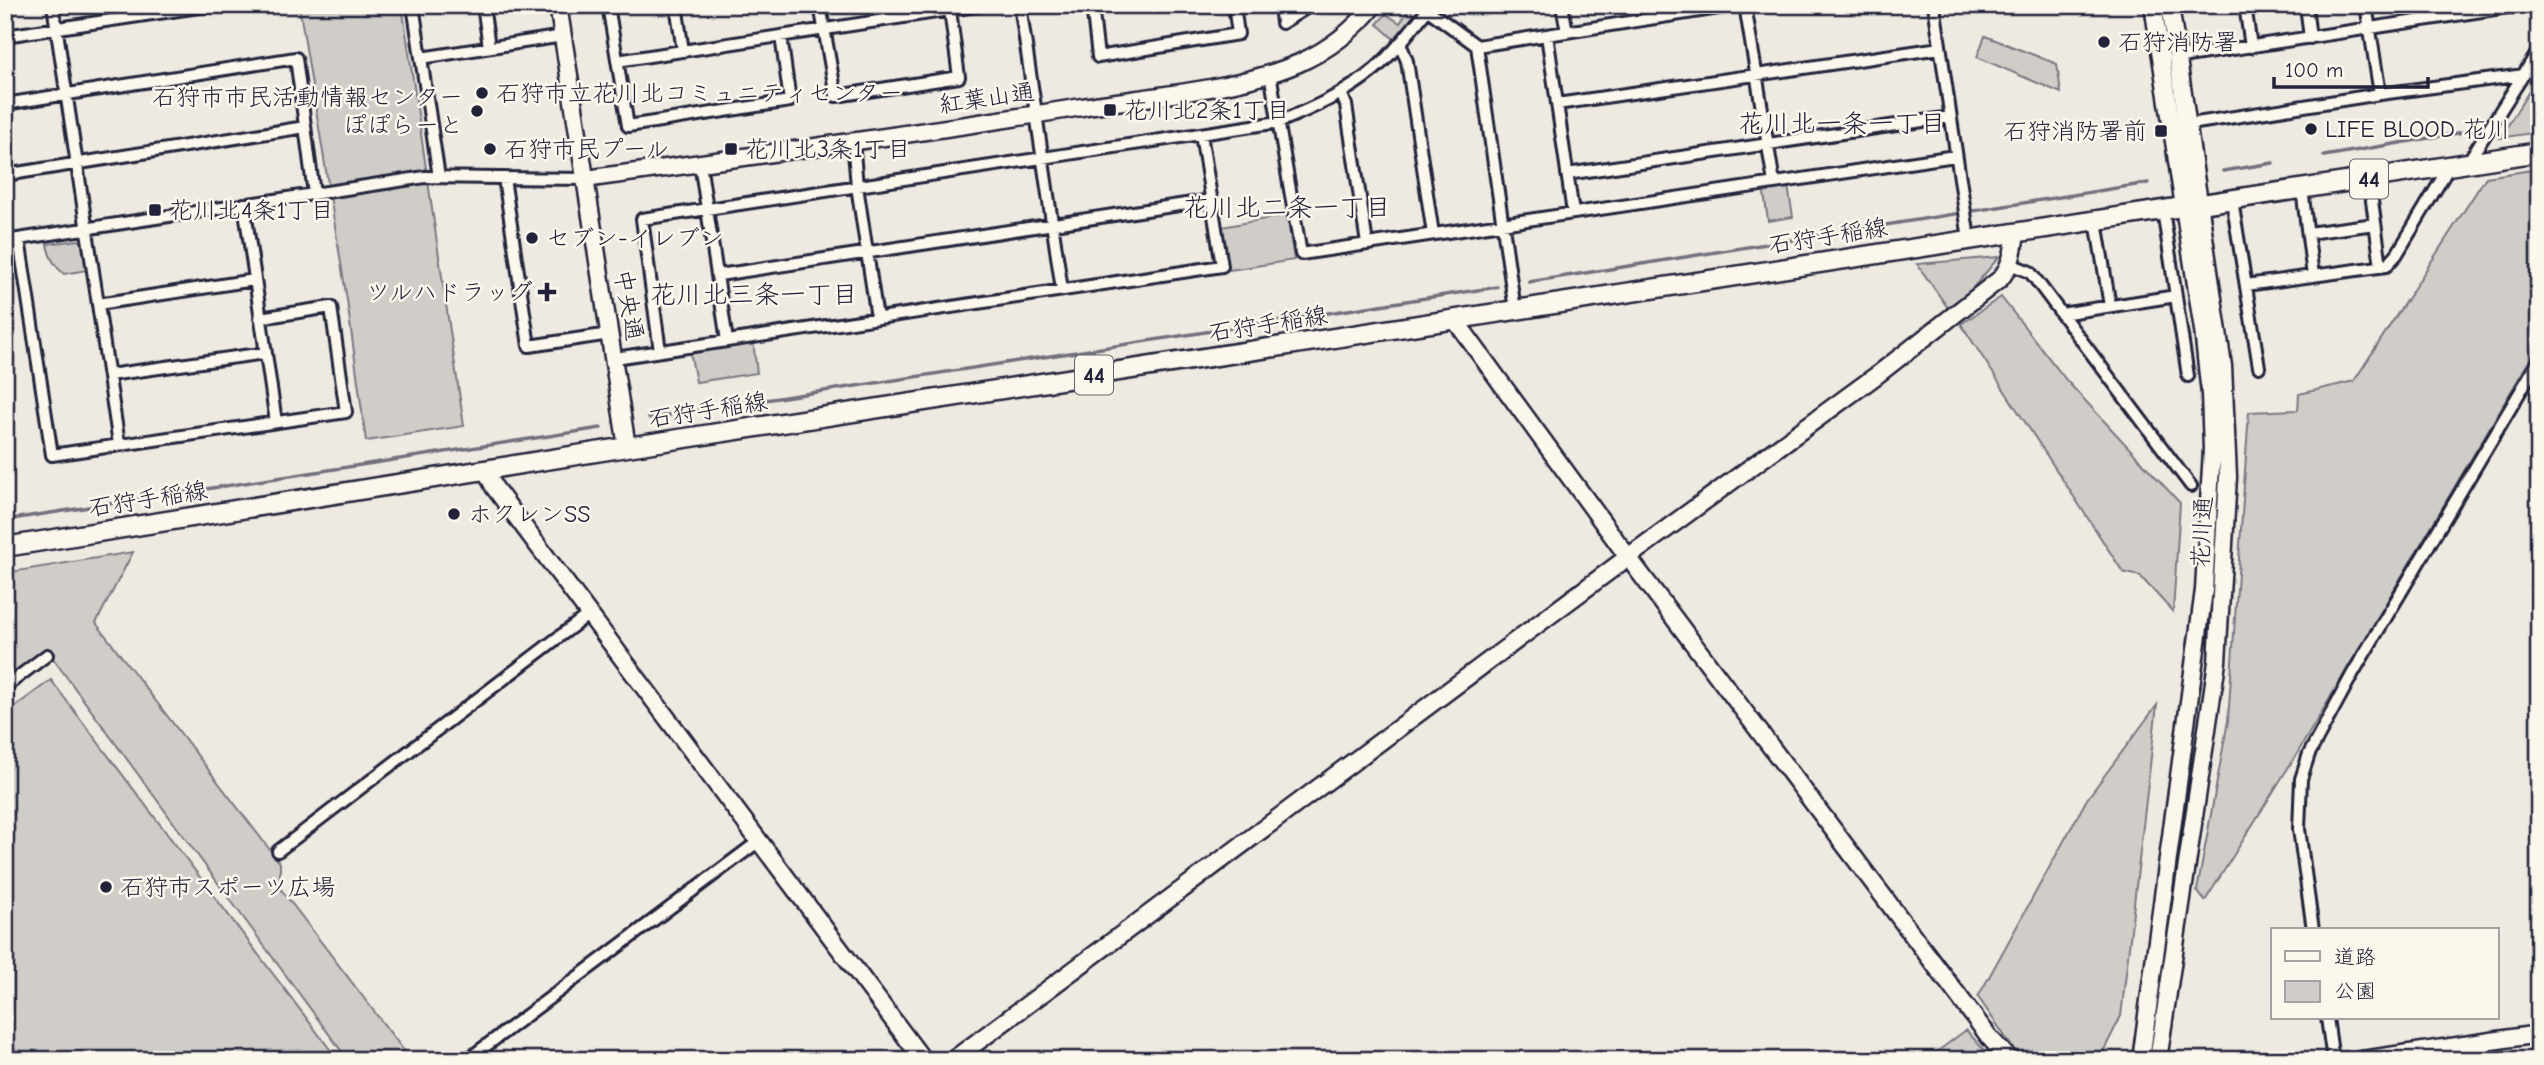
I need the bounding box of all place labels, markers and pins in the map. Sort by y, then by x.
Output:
place label: 石狩消防署 [2118,28,2238,56]
marker: 石狩消防署 [2096,34,2112,50]
place label: 石狩市立花川北コミュニティセンター [496,79,903,107]
place label: 石狩市市民活動情報センター ぽぽらーと [152,83,463,139]
marker: 石狩市立花川北コミュニティセンター [474,85,490,101]
place label: 花川北2条1丁目 [1124,96,1290,124]
marker: 花川北2条1丁目 [1102,102,1118,118]
marker: 石狩市市民活動情報センター ぽぽらーと [469,103,485,119]
place label: LIFE BLOOD 花川 [2325,115,2511,143]
place label: 石狩消防署前 [2003,117,2147,145]
marker: LIFE BLOOD 花川 [2303,121,2319,137]
marker: 石狩消防署前 [2153,123,2169,139]
place label: 石狩市民プール [504,135,669,163]
place label: 花川北3条1丁目 [745,135,911,163]
marker: 石狩市民プール [482,141,498,157]
marker: 花川北3条1丁目 [723,141,739,157]
place label: 花川北4条1丁目 [169,196,334,224]
marker: 花川北4条1丁目 [147,202,163,218]
place label: セブン-イレブン [546,224,724,252]
marker: セブン-イレブン [524,230,540,246]
place label: ツルハドラッグ [366,278,533,306]
marker: ツルハドラッグ [539,284,555,300]
place label: ホクレンSS [468,500,591,528]
marker: ホクレンSS [446,506,462,522]
place label: 石狩市スポーツ広場 [120,873,336,901]
marker: 石狩市スポーツ広場 [98,879,114,895]

